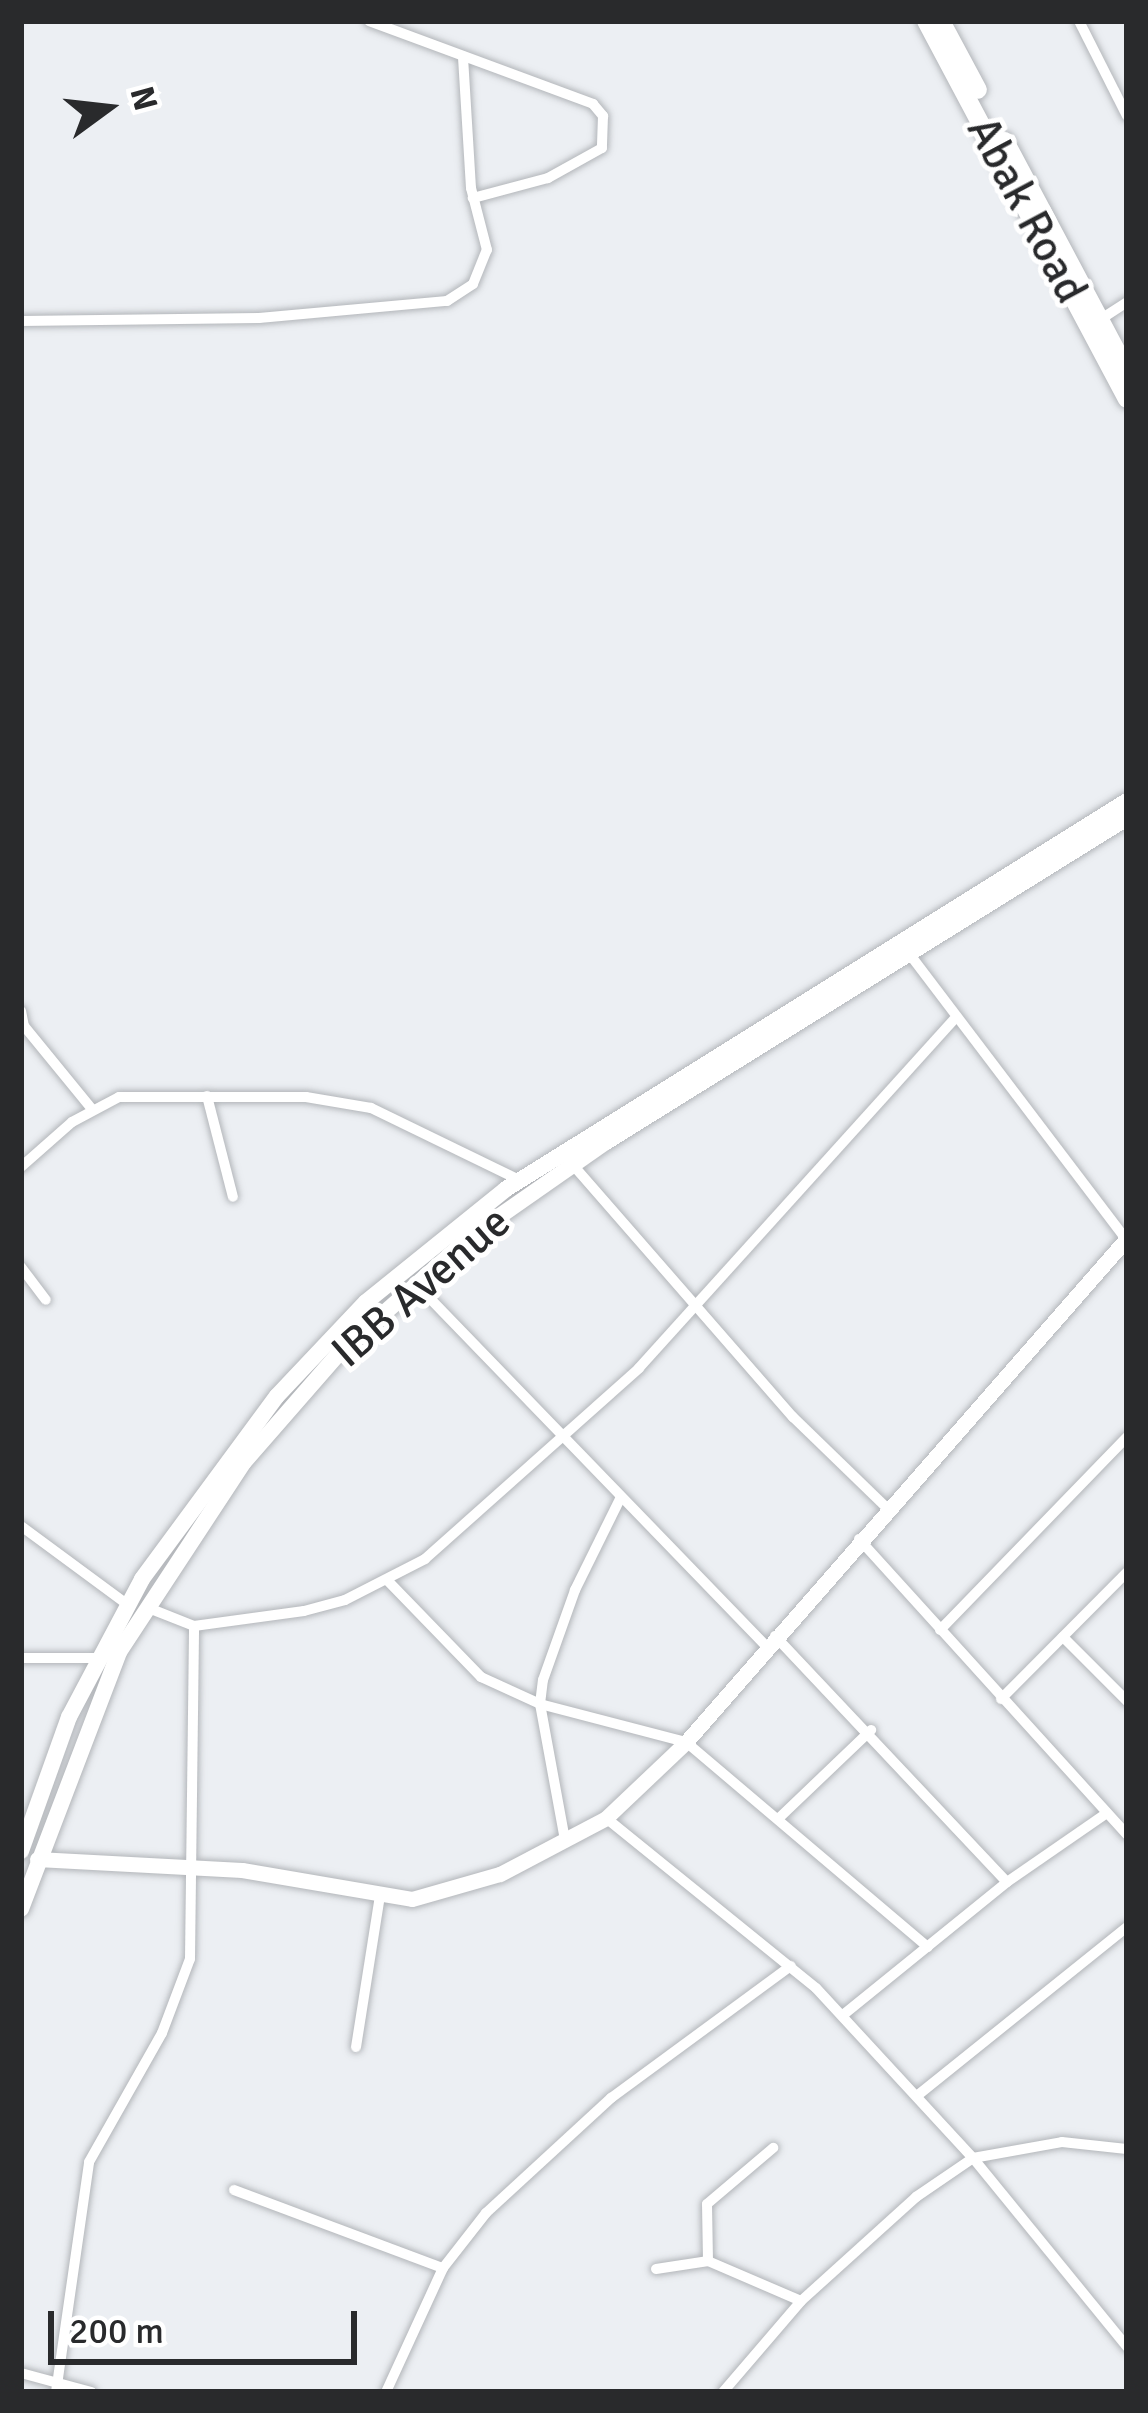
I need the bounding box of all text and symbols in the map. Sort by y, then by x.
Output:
north arrow [48,48,168,168]
text: N [120,82,166,115]
street label: Abak Road [956,108,1098,312]
street label: IBB Avenue [321,1195,521,1379]
scale bar [54,2287,363,2361]
text: 200 m [69,2309,164,2354]

